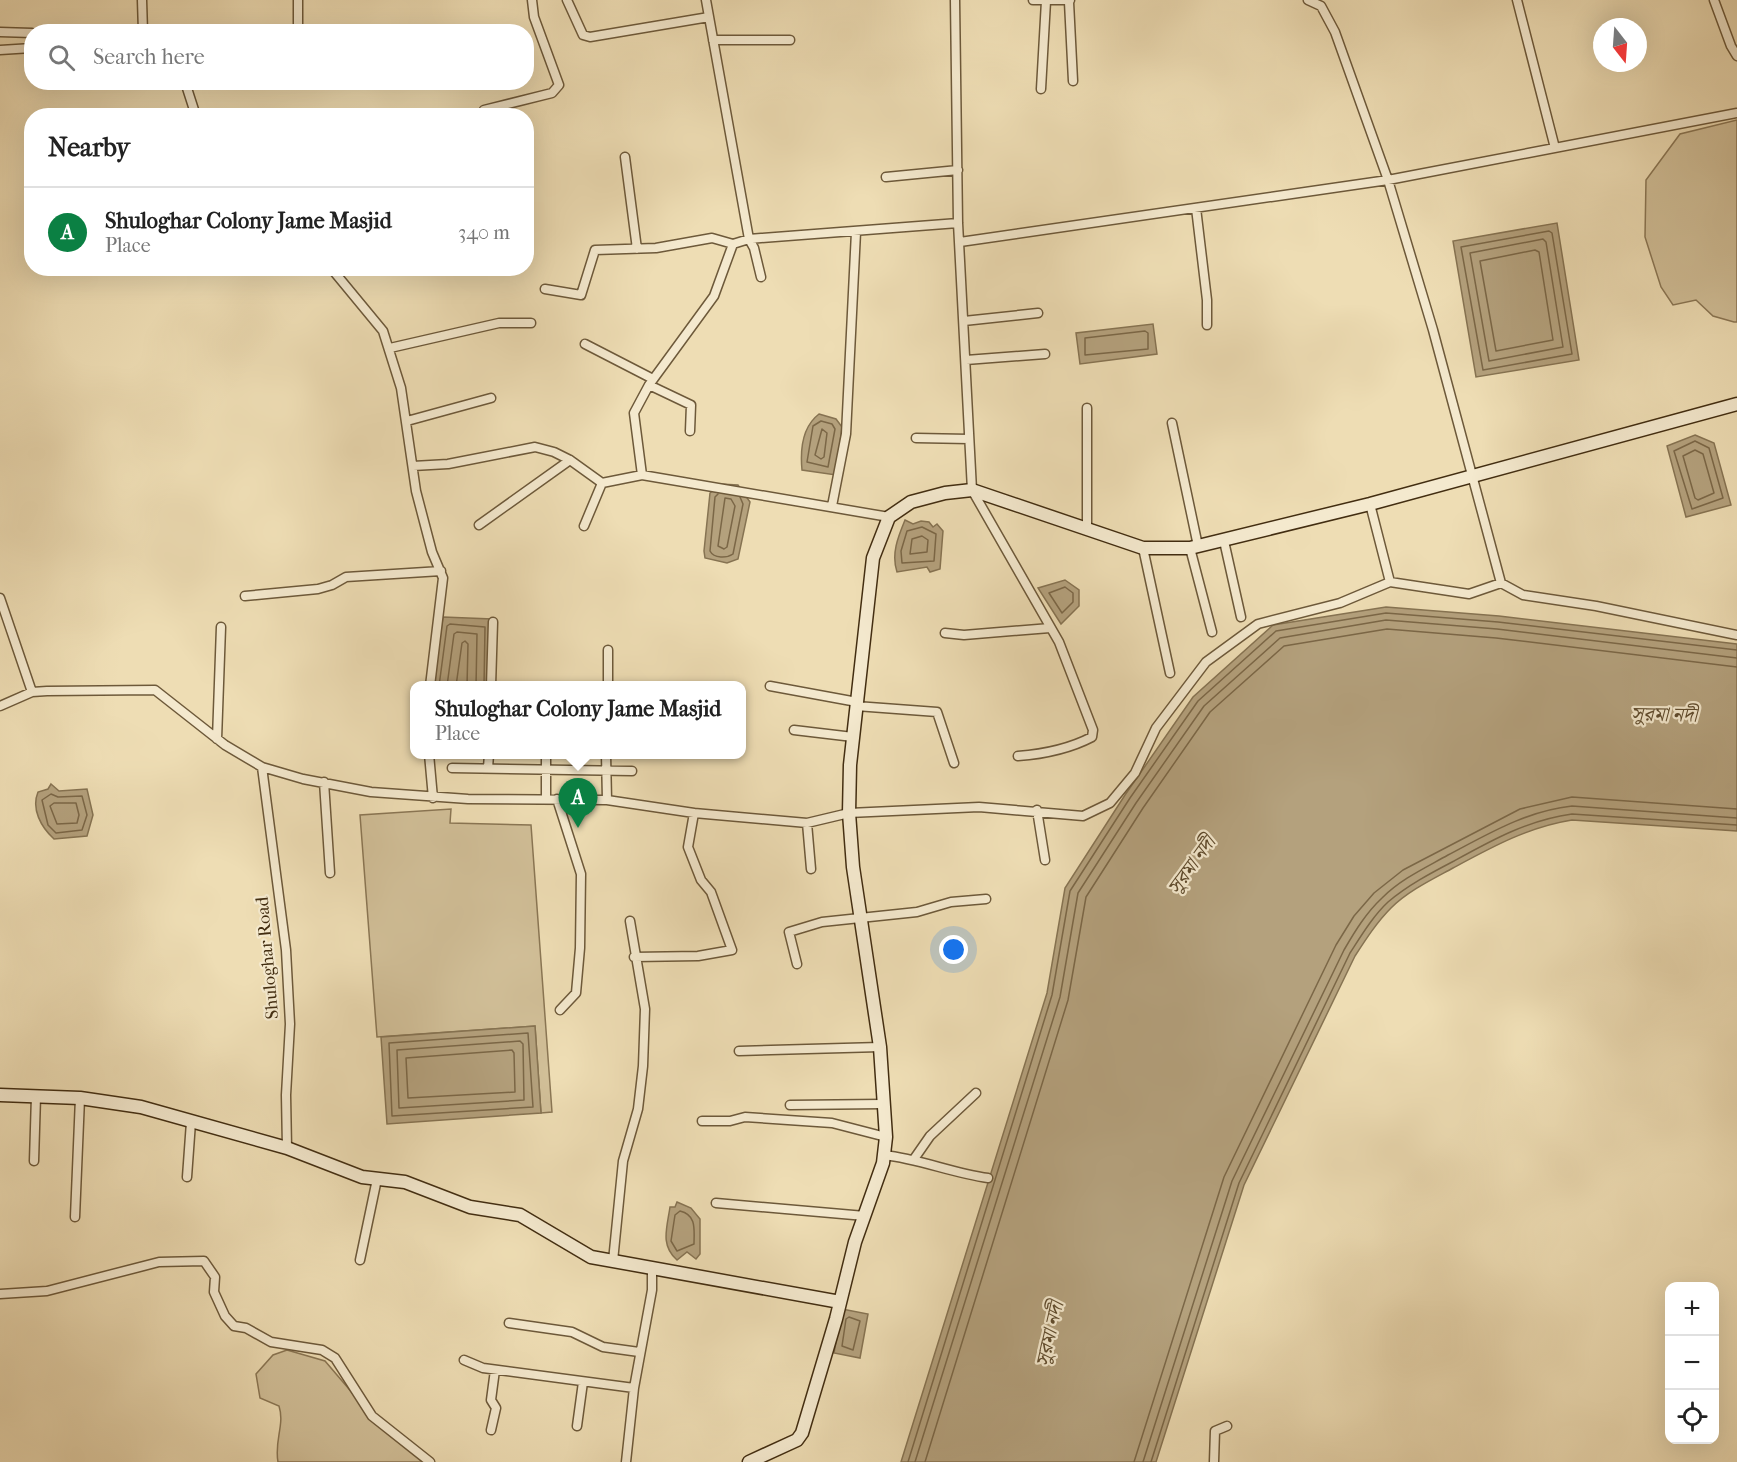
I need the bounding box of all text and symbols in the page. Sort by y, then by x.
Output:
north arrow [1593,18,1647,72]
search box [24,24,534,90]
icon: search [45,41,78,74]
text: Search here [93,44,205,70]
text: Nearby [48,132,130,163]
text: Shuloghar Colony Jame Masjid [105,208,392,234]
text: A [61,221,74,244]
text: 340 m [458,221,510,244]
text: Place [105,234,151,257]
popup [410,681,746,759]
text: Shuloghar Colony Jame Masjid [435,696,721,722]
water label: সুরমা নদী [1631,701,1699,727]
text: Place [435,722,480,745]
pin: A [558,778,598,828]
water label: সুরমা নদী [1162,830,1221,899]
street label: Shuloghar Road [252,896,283,1020]
your location [939,935,968,964]
map controls [1665,1282,1719,1444]
button: + [1665,1282,1719,1336]
water label: সুরমা নদী [1030,1297,1069,1369]
button: − [1665,1336,1719,1390]
button: locate [1665,1390,1719,1444]

